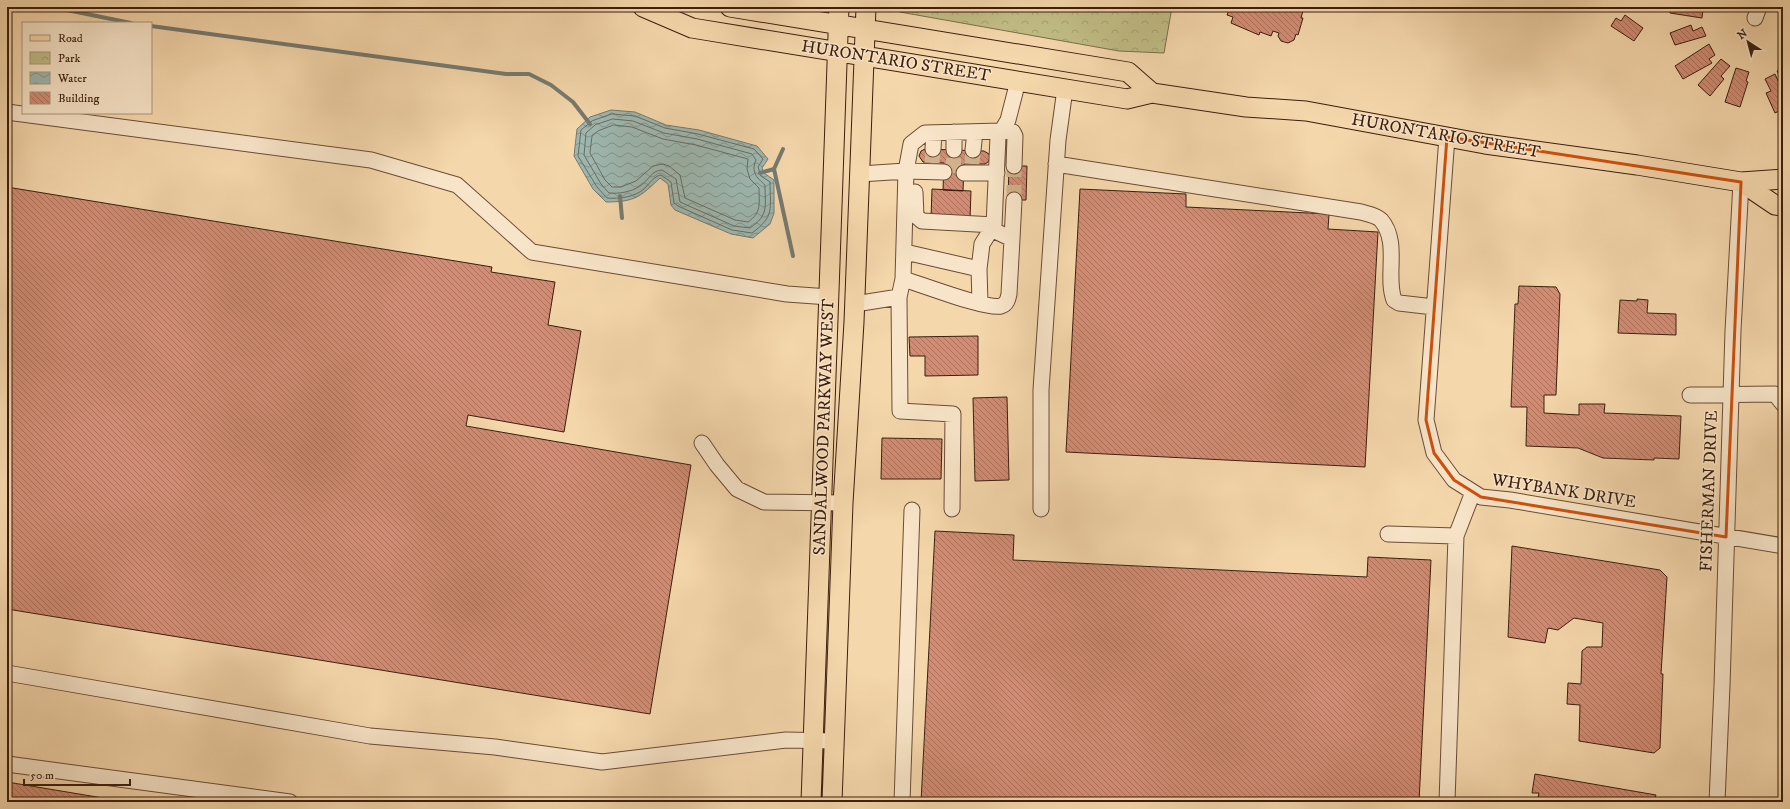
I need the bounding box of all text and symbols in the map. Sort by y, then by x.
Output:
legend [22,22,152,114]
north arrow [1728,22,1768,62]
text: N [1735,26,1750,43]
text: Road [58,31,83,46]
street label: HURONTARIO STREET [800,35,992,87]
text: Park [58,51,80,66]
text: Water [57,71,87,86]
text: Building [58,91,99,106]
street label: HURONTARIO STREET [1350,109,1542,163]
street label: SANDALWOOD PARKWAY WEST [809,298,839,556]
street label: FISHERMAN DRIVE [1695,410,1723,572]
street label: WHYBANK DRIVE [1489,469,1638,513]
scale bar [24,761,130,787]
text: 50 m [30,768,54,783]

